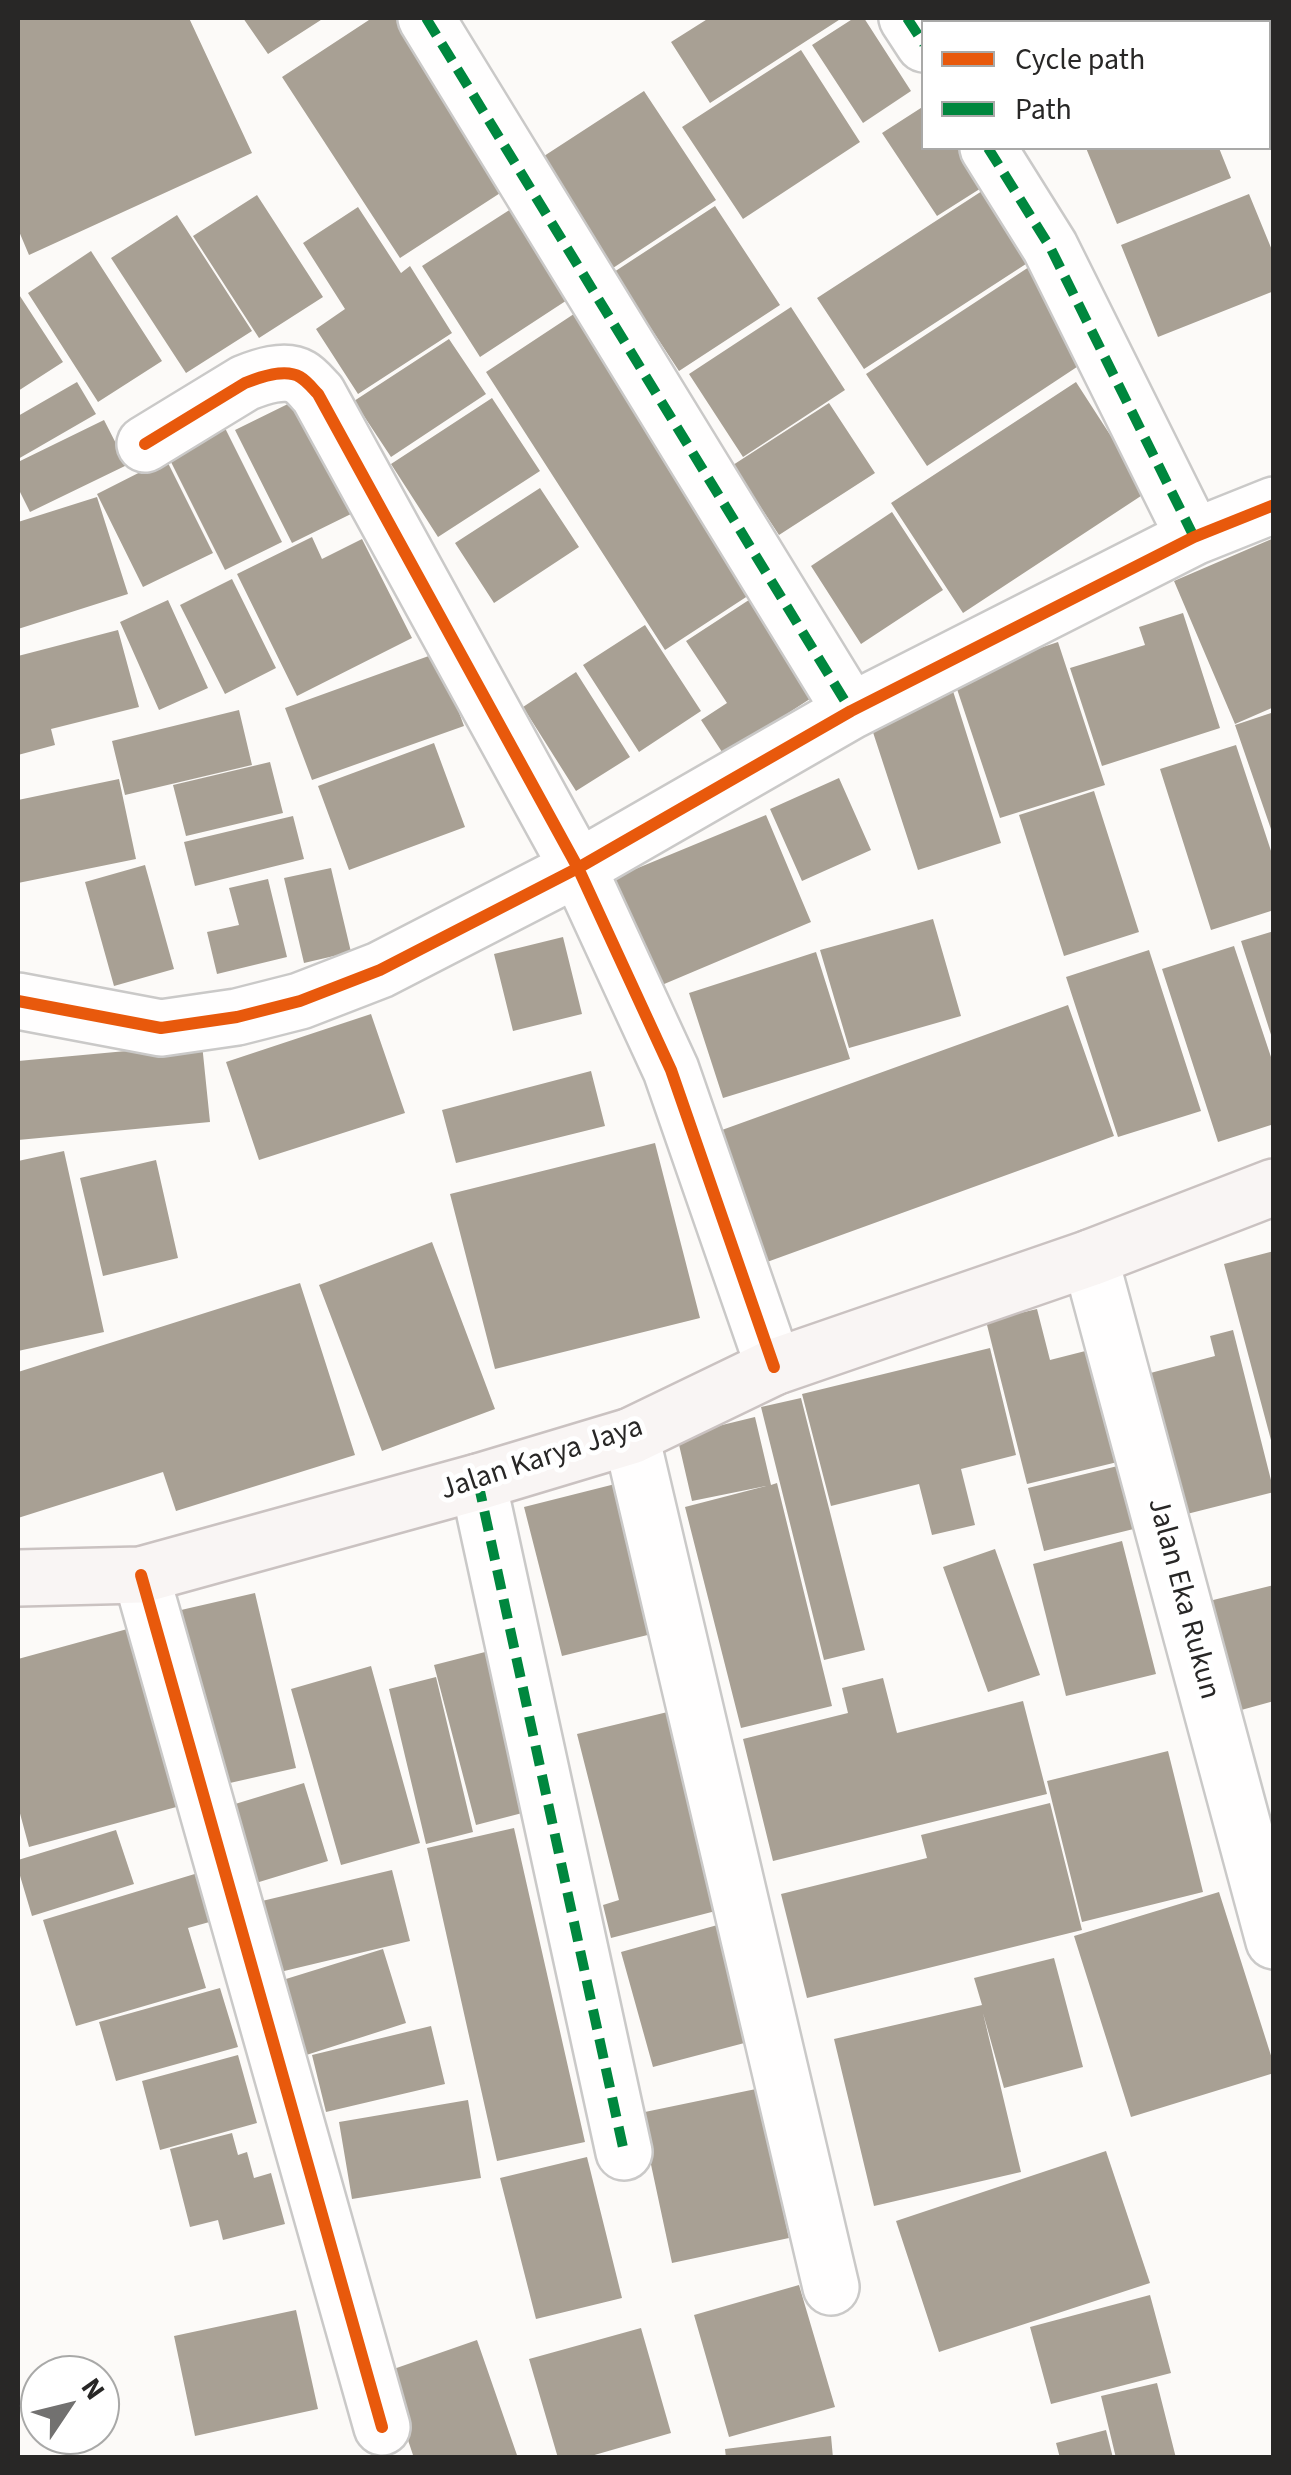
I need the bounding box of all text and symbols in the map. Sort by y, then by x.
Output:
legend [921,20,1271,150]
text: Cycle path [1015,38,1145,81]
text: Path [1015,88,1072,131]
street label: Jalan Karya Jaya [436,1410,648,1510]
street label: Jalan Eka Rukun [1138,1495,1226,1703]
north arrow [20,2355,120,2455]
text: N [71,2370,115,2408]

